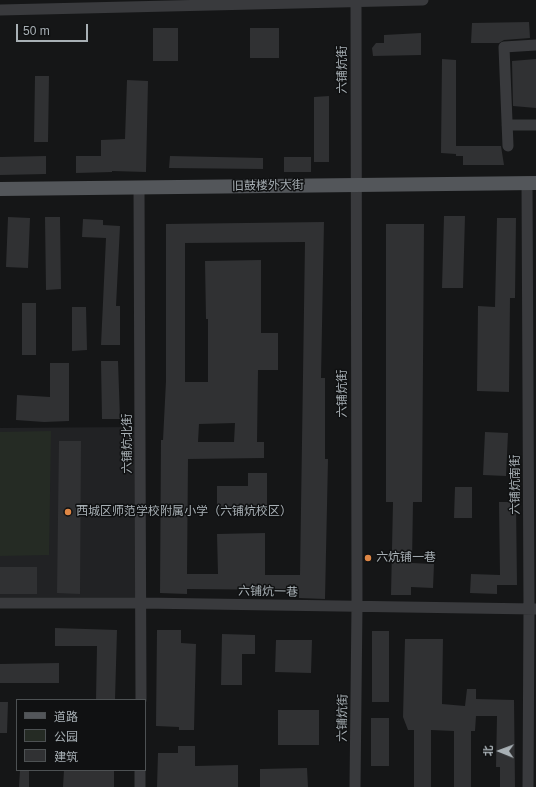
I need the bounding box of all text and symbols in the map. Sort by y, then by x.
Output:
scale bar [18,16,90,42]
text: 50 m [23,24,50,38]
street label: 六铺炕街 [336,46,350,94]
street label: 旧鼓楼外大街 [232,178,304,194]
street label: 六铺炕街 [336,370,350,418]
street label: 六铺炕北街 [121,414,135,474]
street label: 六铺炕南街 [509,455,523,515]
place label: 西城区师范学校附属小学（六铺炕校区） [76,505,292,519]
marker: 西城区师范学校附属小学（六铺炕校区） [63,507,73,517]
place label: 六炕铺一巷 [376,551,436,565]
marker: 六炕铺一巷 [363,553,373,563]
street label: 六铺炕一巷 [238,584,298,600]
street label: 六铺炕街 [335,694,351,742]
legend [16,699,146,771]
text: 道路 [54,710,78,724]
text: 公园 [54,730,78,744]
north arrow [480,731,520,771]
text: 北 [482,745,494,756]
text: 建筑 [54,750,78,764]

